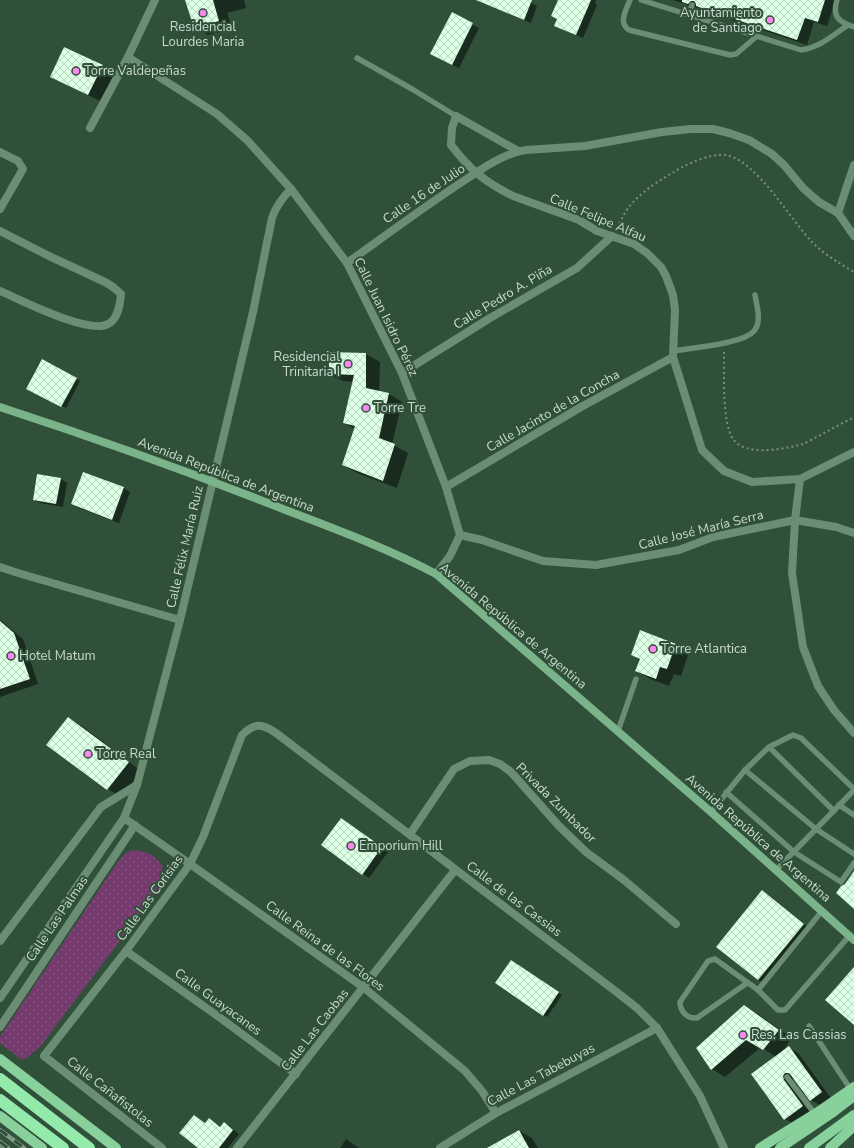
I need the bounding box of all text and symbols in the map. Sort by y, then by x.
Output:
place label: Ayuntamiento de Santiago [680,4,762,37]
marker: Residencial Lourdes Maria [198,8,208,18]
marker: Ayuntamiento de Santiago [765,15,775,25]
place label: Residencial Lourdes Maria [162,18,244,51]
place label: Torre Valdepeñas [84,62,186,80]
marker: Torre Valdepeñas [71,66,81,76]
street label: Calle 16 de Julio [379,160,469,228]
street label: Calle Felipe Alfau [547,189,649,247]
street label: Calle Juan Isidro Pérez [349,255,423,379]
street label: Calle Pedro A. Piña [450,260,556,334]
place label: Residencial Trinitaria I [274,348,340,381]
marker: Residencial Trinitaria I [343,359,353,369]
street label: Calle Jacinto de la Concha [483,365,623,457]
place label: Torre Tre [374,399,426,417]
marker: Torre Tre [361,403,371,413]
street label: Avenida República de Argentina [135,433,317,517]
street label: Calle Félix María Ruiz [162,484,208,610]
street label: Calle José María Serra [637,506,765,554]
street label: Avenida República de Argentina [435,559,591,693]
place label: Torre Atlantica [661,640,747,658]
marker: Torre Atlantica [648,644,658,654]
place label: Hotel Matum [19,647,96,665]
marker: Hotel Matum [6,651,16,661]
place label: Torre Real [96,745,156,763]
marker: Torre Real [83,749,93,759]
street label: Privada Zumbador [512,759,600,847]
street label: Avenida República de Argentina [681,770,835,906]
place label: Emporium Hill [359,837,443,855]
marker: Emporium Hill [346,841,356,851]
street label: Calle Las Corisias [113,851,187,945]
street label: Calle de las Cassias [462,857,566,941]
street label: Calle Las Palmas [22,873,92,965]
street label: Calle Reina de las Flores [262,897,388,995]
street label: Calle Guayacanes [171,964,265,1040]
street label: Calle Las Caobas [277,985,353,1075]
place label: Res. Las Cassias [751,1026,847,1044]
marker: Res. Las Cassias [738,1030,748,1040]
street label: Calle Las Tabebuyas [484,1039,598,1111]
street label: Calle Cañafistolas [63,1053,157,1131]

